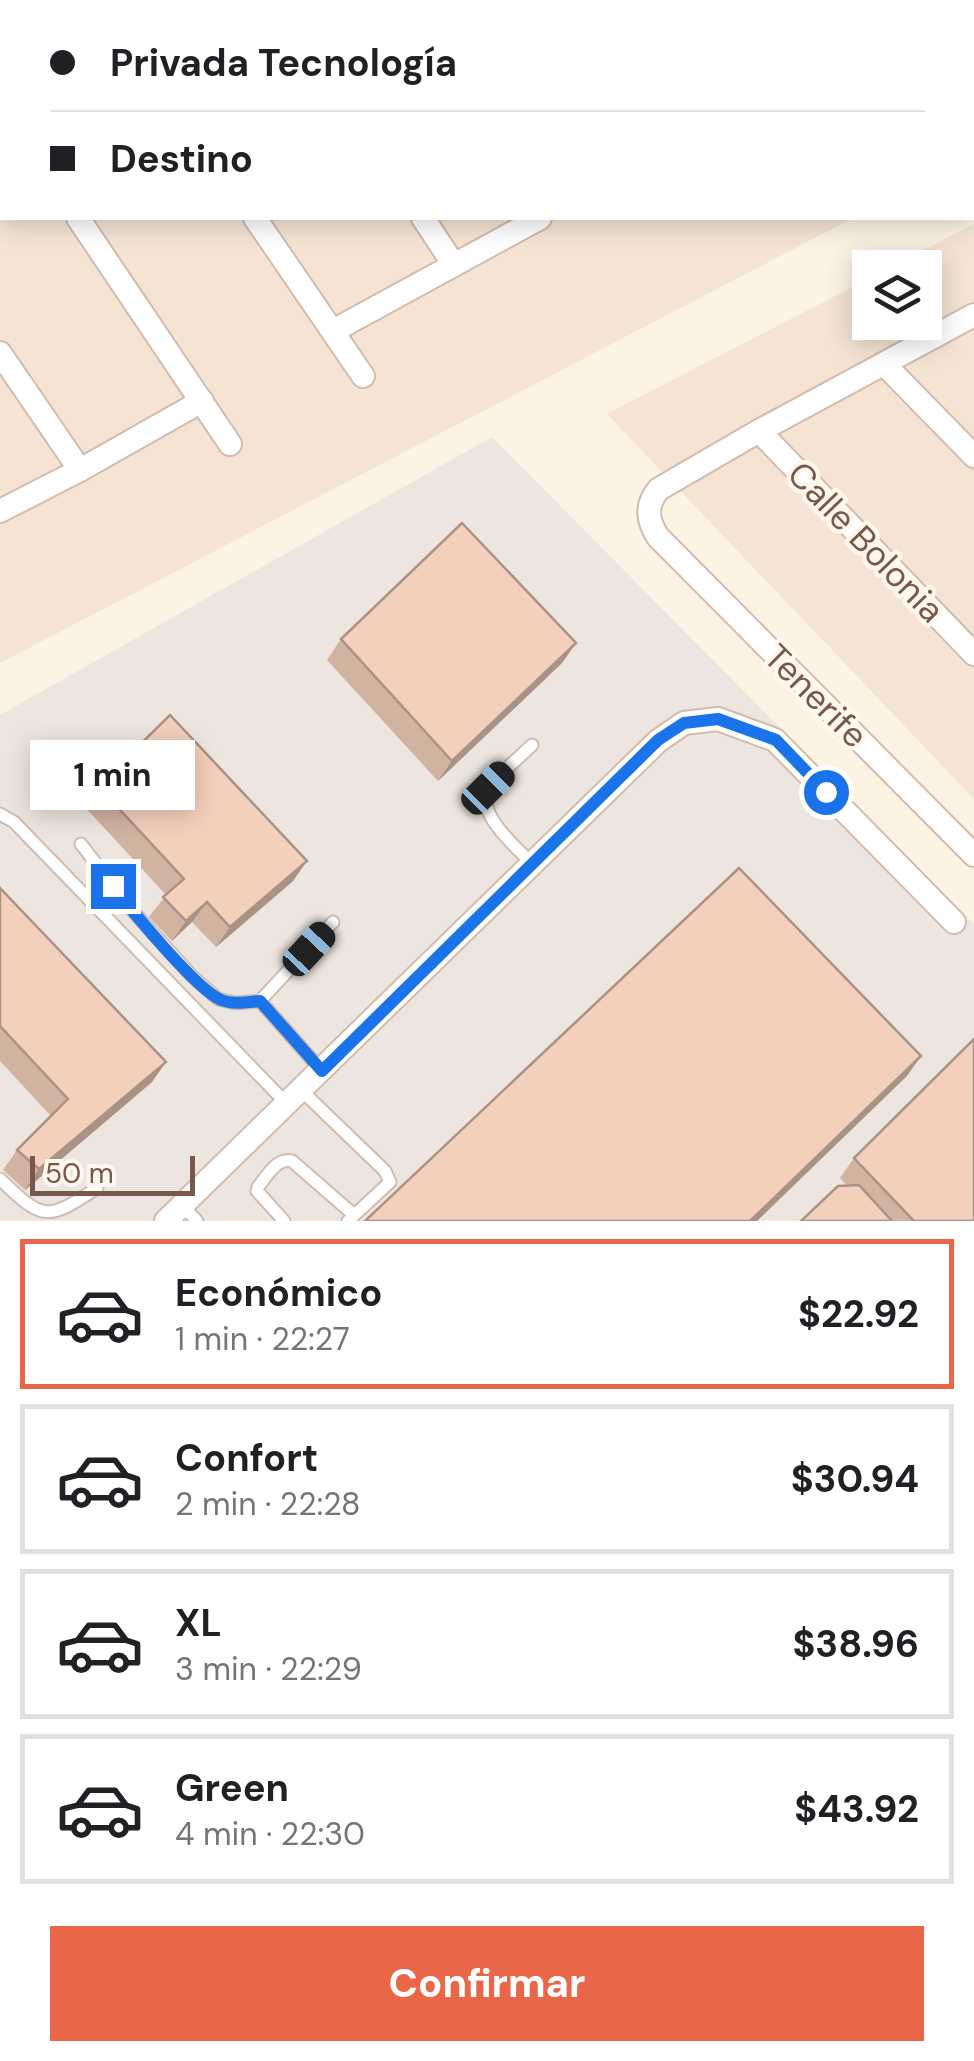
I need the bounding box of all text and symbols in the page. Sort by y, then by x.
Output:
text: Privada Tecnología [110,38,457,88]
text: Destino [110,134,253,184]
map controls [852,250,942,340]
button: layers [852,250,942,340]
street label: Calle Bolonia [778,452,954,632]
street label: Tenerife [754,634,878,758]
callout: 1 min [31,741,196,811]
text: 1 min [74,754,151,796]
car [456,756,520,820]
route start [804,770,849,815]
route end [91,864,136,909]
car [278,917,340,981]
scale bar [30,1151,195,1196]
text: 50 m [45,1155,114,1192]
text: Económico [175,1268,382,1318]
icon: car [55,1269,145,1359]
text: $22.92 [798,1289,919,1339]
text: 1 min · 22:27 [175,1318,350,1360]
text: Confort [175,1433,318,1483]
icon: car [55,1434,145,1524]
text: $30.94 [791,1454,919,1504]
text: 2 min · 22:28 [175,1483,361,1525]
text: XL [175,1598,222,1648]
icon: car [55,1599,145,1689]
text: $38.96 [792,1619,919,1669]
text: 3 min · 22:29 [175,1648,362,1690]
text: Green [175,1763,289,1813]
icon: car [55,1764,145,1854]
text: $43.92 [794,1784,919,1834]
text: 4 min · 22:30 [175,1813,365,1855]
button: Confirmar [50,1926,924,2041]

